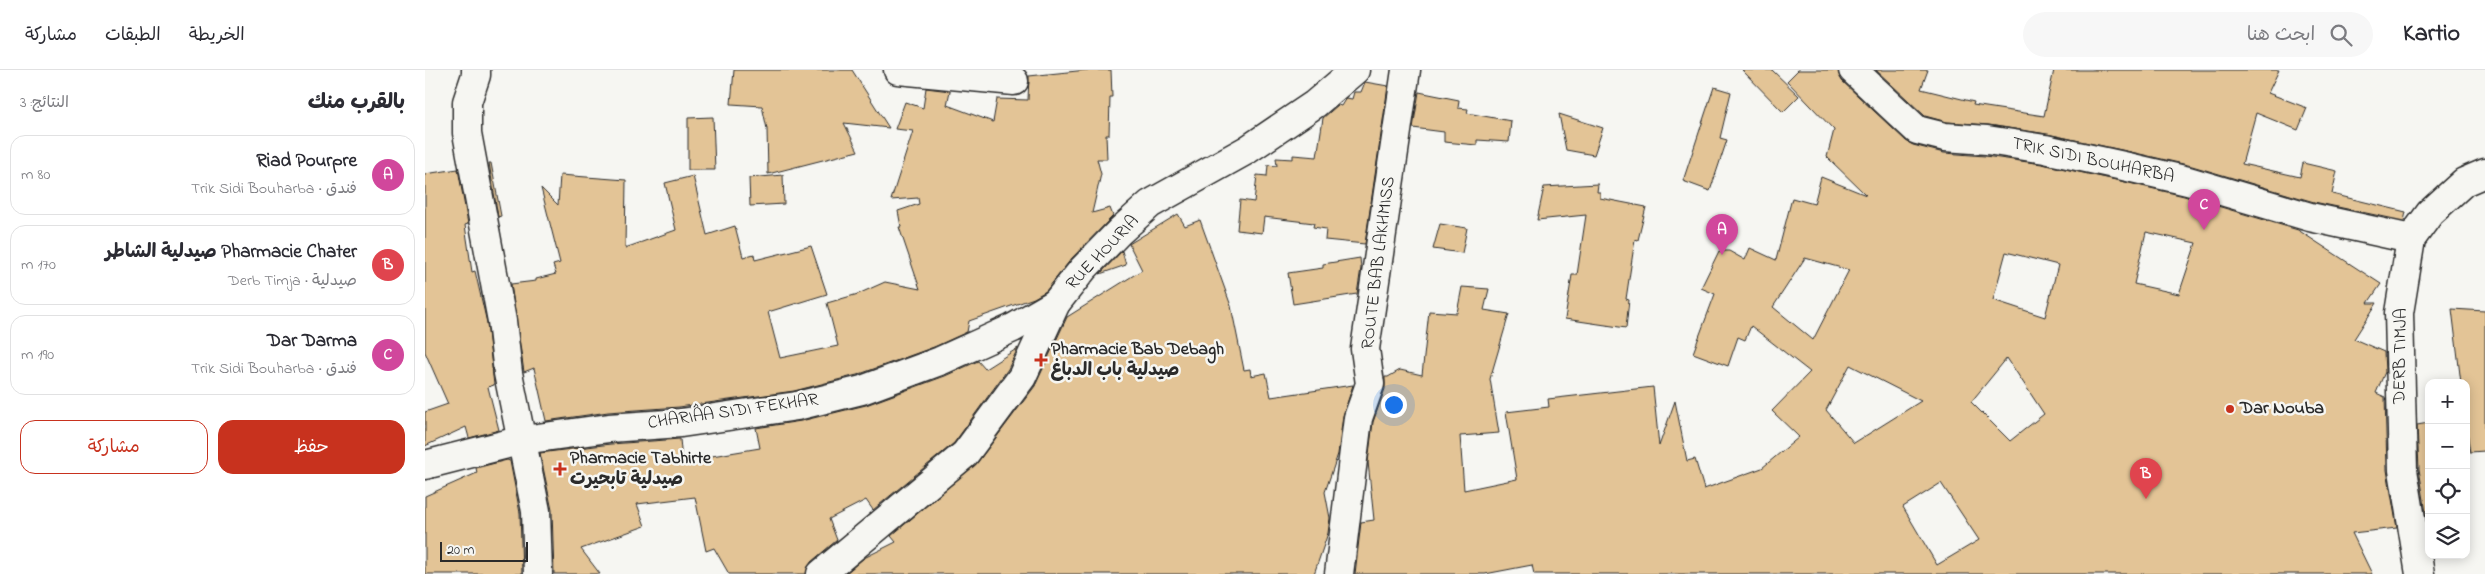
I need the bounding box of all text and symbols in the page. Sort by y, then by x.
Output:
search box [2023,12,2373,57]
text: Kartio [2403,17,2460,52]
icon: search [2327,21,2355,49]
text: ابحث هنا [2247,22,2315,49]
text: مشاركة [25,23,77,49]
text: الطبقات [105,23,161,49]
text: الخريطة [189,23,245,49]
text: بالقرب منك [308,88,405,118]
text: النتائج: 3 [20,91,69,115]
street label: TRIK SIDI BOUHARBA [2009,131,2177,191]
text: Riad Pourpre [256,148,357,175]
text: 80 m [21,163,50,187]
text: A [383,163,393,187]
street label: ROUTE BAB LAKHMISS [1355,175,1403,351]
text: فندق · Trik Sidi Bouharba [191,177,357,201]
pin: C [2188,189,2220,230]
street label: RUE HOURIA [1060,210,1146,296]
pin: A [1706,214,1738,255]
text: Pharmacie Chater صيدلية الشاطر [105,239,357,266]
text: 170 m [21,253,56,277]
text: B [383,253,393,277]
text: صيدلية · Derb Timja [228,269,357,293]
street label: DERB TIMJA [2387,308,2415,405]
text: Dar Darma [267,328,357,355]
place label: Pharmacie Bab Debagh صيدلية باب الدباغ [1051,337,1224,384]
text: 190 m [21,343,54,367]
text: C [384,343,392,367]
marker: Pharmacie Bab Debagh صيدلية باب الدباغ [1035,354,1047,366]
text: فندق · Trik Sidi Bouharba [191,357,357,381]
map controls [2425,379,2470,559]
button: + [2425,379,2470,424]
street label: CHARIÂA SIDI FEKHAR [646,387,820,437]
your location [1381,392,1407,418]
place label: Dar Nouba [2239,396,2324,422]
marker: Dar Nouba [2224,403,2236,415]
button: مشاركة [20,420,208,474]
button: حفظ [218,420,405,474]
button: − [2425,424,2470,469]
place label: Pharmacie Tabhirte صيدلية تابحيرت [570,446,712,493]
pin: B [2130,458,2162,499]
marker: Pharmacie Tabhirte صيدلية تابحيرت [554,463,566,475]
button: locate [2425,469,2470,514]
button: layers [2425,514,2470,559]
scale bar [440,539,527,562]
text: 20 m [447,540,474,561]

